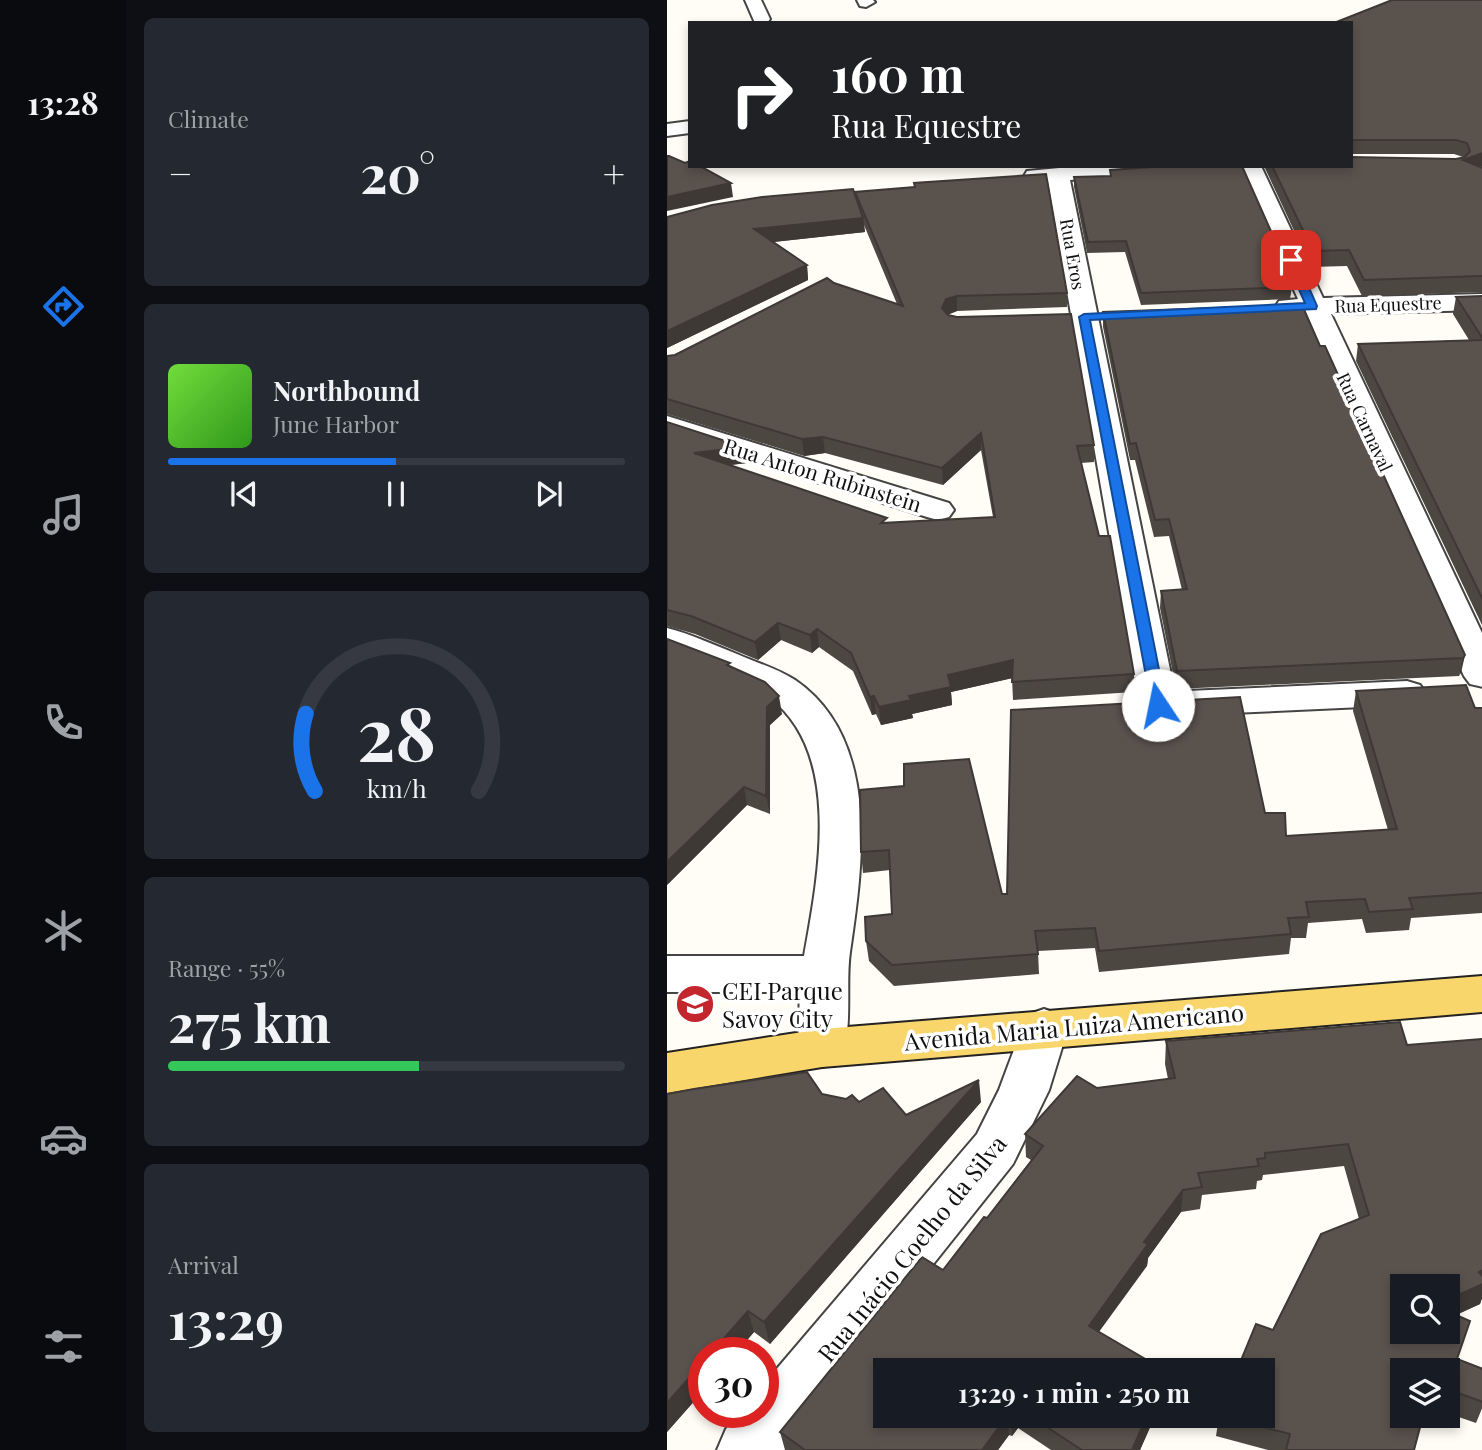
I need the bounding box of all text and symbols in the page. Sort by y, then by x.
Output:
text: 160 m [831,40,965,105]
icon: right [716,49,807,140]
text: 13:28 [27,80,99,123]
text: Climate [168,103,249,134]
text: Rua Equestre [831,103,1022,146]
text: 20° [360,138,435,207]
text: − [168,147,193,198]
text: + [603,147,625,198]
street label: Rua Eros [1055,217,1091,291]
pin [1261,230,1321,290]
icon: arrive [1272,241,1310,279]
icon: directions [39,282,88,331]
street label: Rua Equestre [1334,290,1442,318]
street label: Rua Carnaval [1331,368,1399,476]
text: Northbound [273,373,420,408]
text: June Harbor [273,408,399,439]
street label: Rua Anton Rubinstein [721,431,926,518]
icon: previous [225,475,263,513]
icon: pause [377,475,415,513]
icon: next [530,475,568,513]
icon: music [39,490,88,539]
position arrow [1121,668,1195,742]
text: 28 [357,682,436,779]
icon: phone [39,698,88,747]
text: km/h [367,771,427,804]
icon: climate [39,906,88,955]
text: Range · 55% [168,952,285,983]
place label: CEI Parque Savoy City [722,974,843,1034]
school or university icon: CEI Parque Savoy City [674,983,716,1025]
text: 275 km [168,987,331,1056]
street label: Avenida Maria Luiza Americano [902,995,1245,1057]
icon: car [39,1114,88,1163]
street label: Rua Inácio Coelho da Silva [809,1128,1013,1368]
text: Arrival [168,1249,239,1280]
map controls [1390,1274,1460,1428]
button: search [1390,1274,1460,1344]
text: 13:29 [168,1284,284,1353]
icon: filters [39,1322,88,1371]
speed limit sign: 30 [688,1337,779,1428]
button: layers [1390,1358,1460,1428]
text: 13:29 · 1 min · 250 m [958,1375,1190,1410]

